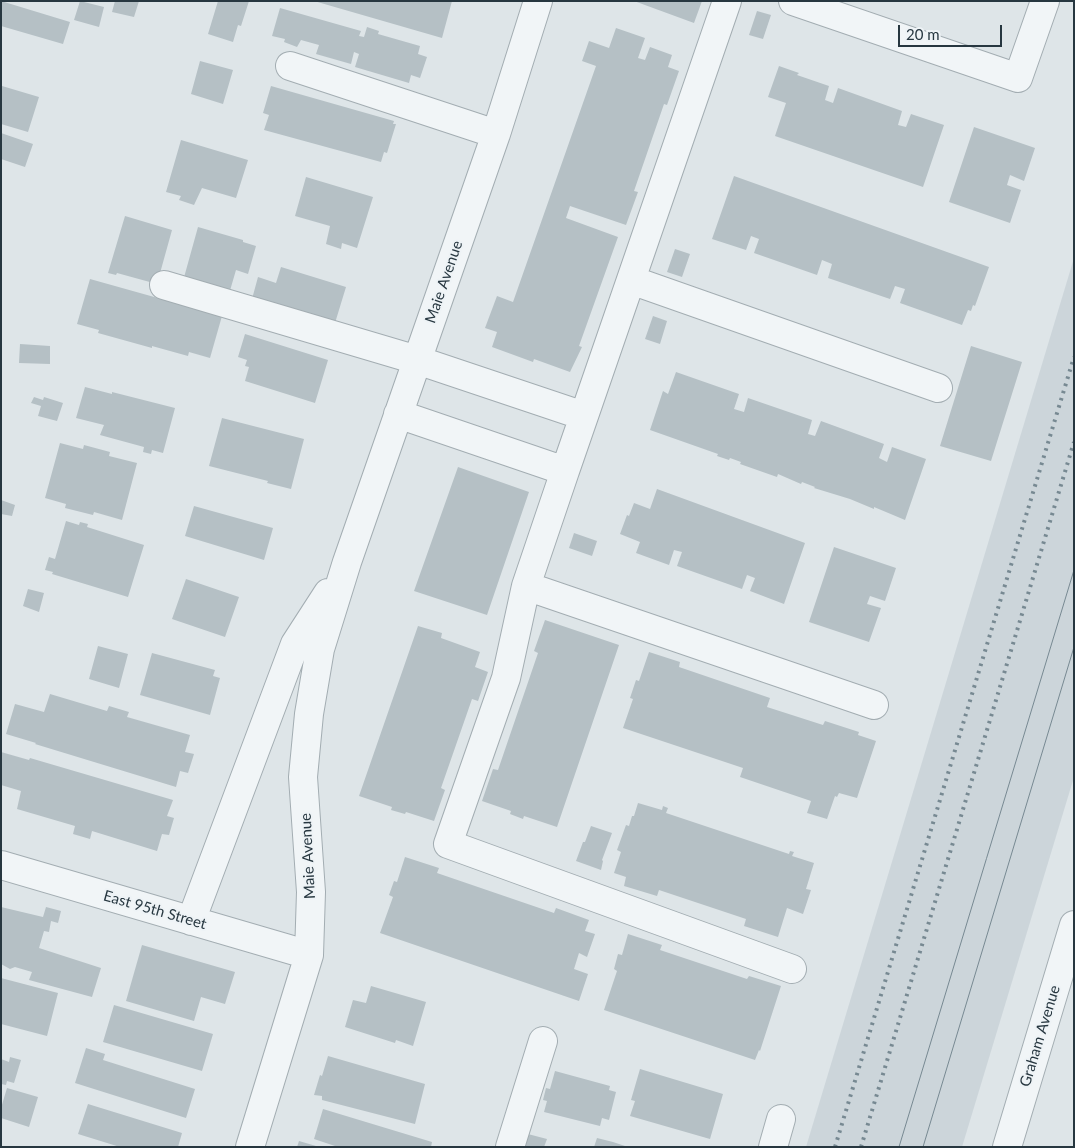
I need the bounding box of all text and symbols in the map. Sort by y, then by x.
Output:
scale bar [900,15,1004,47]
text: 20 m [906,25,940,43]
street label: Maie Avenue [421,238,467,326]
street label: Maie Avenue [297,813,319,899]
street label: East 95th Street [101,887,209,933]
street label: Graham Avenue [1016,983,1064,1089]

